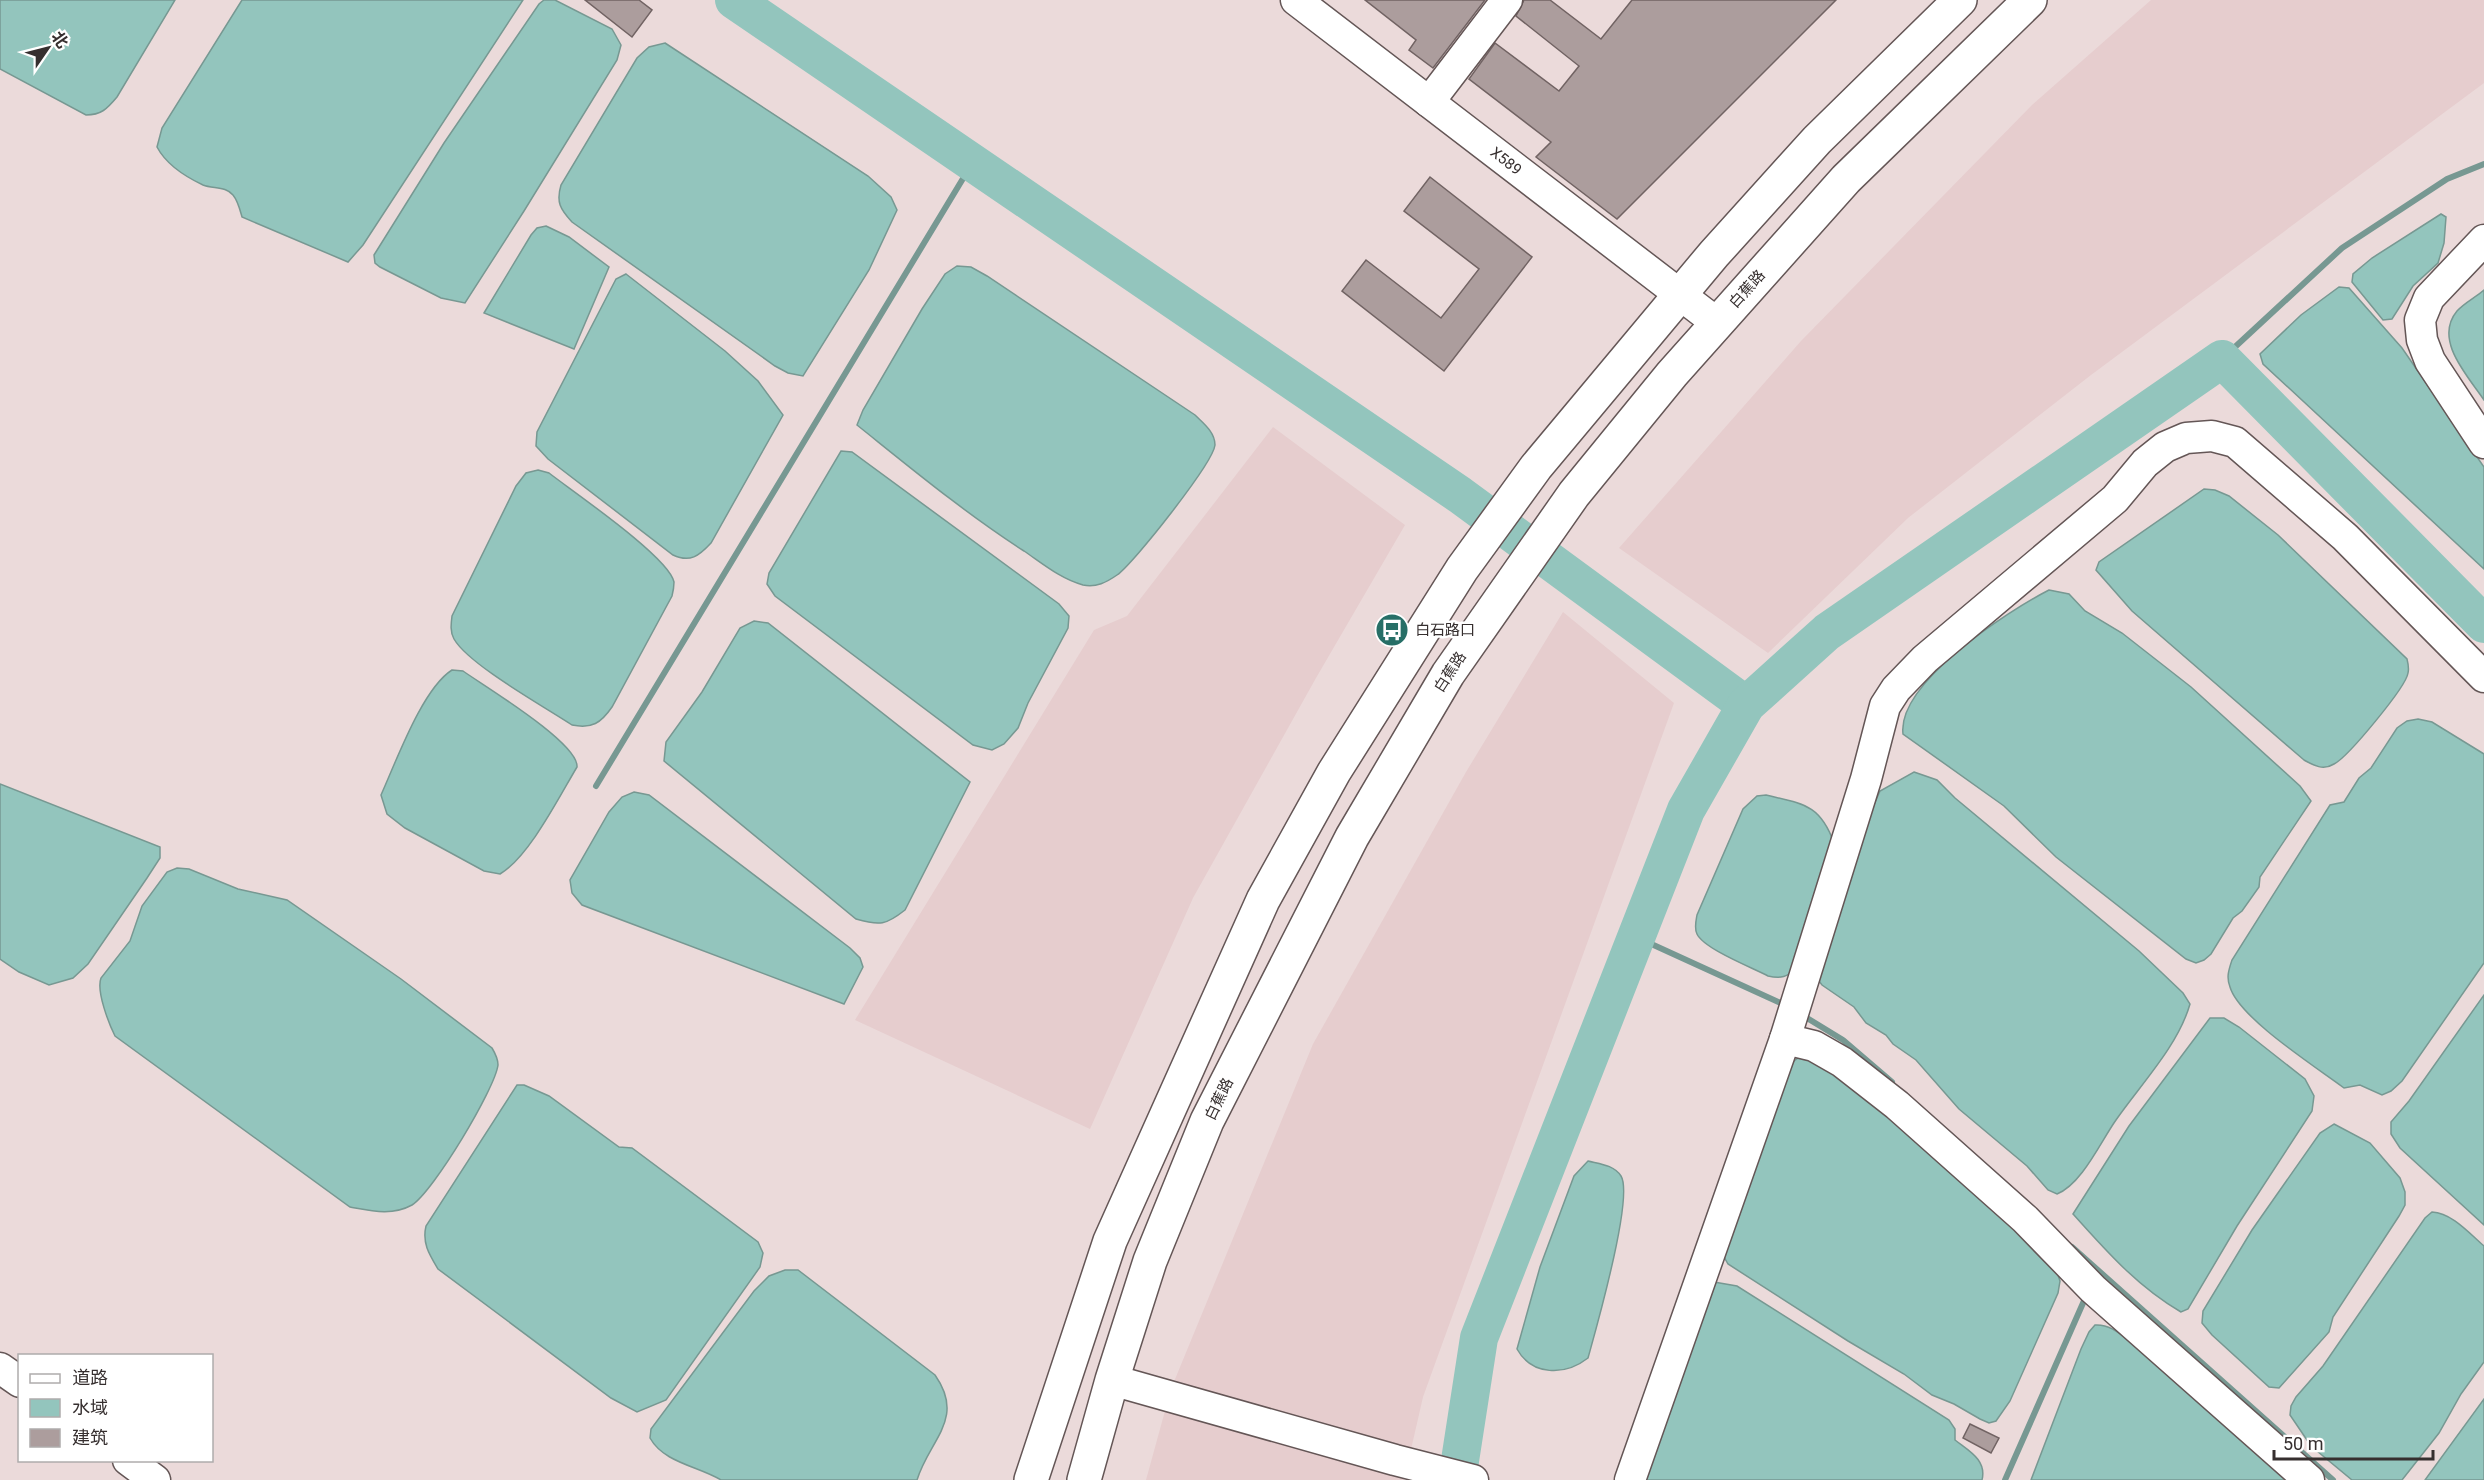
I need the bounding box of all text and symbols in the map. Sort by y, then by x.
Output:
north arrow [18,18,78,78]
text: 北 [48,28,72,52]
street label: X589 [1487,143,1525,179]
street label: 白蕉路 [1725,266,1769,312]
bus stop icon: 白石路口 [1374,612,1410,648]
place label: 白石路口 [1415,621,1475,639]
street label: 白蕉路 [1430,648,1470,696]
street label: 白蕉路 [1201,1075,1237,1123]
legend [18,1354,213,1462]
text: 道路 [72,1367,108,1388]
text: 水域 [72,1397,108,1418]
scale bar [2274,1423,2433,1461]
text: 建筑 [72,1427,108,1448]
text: 50 m [2283,1433,2323,1454]

